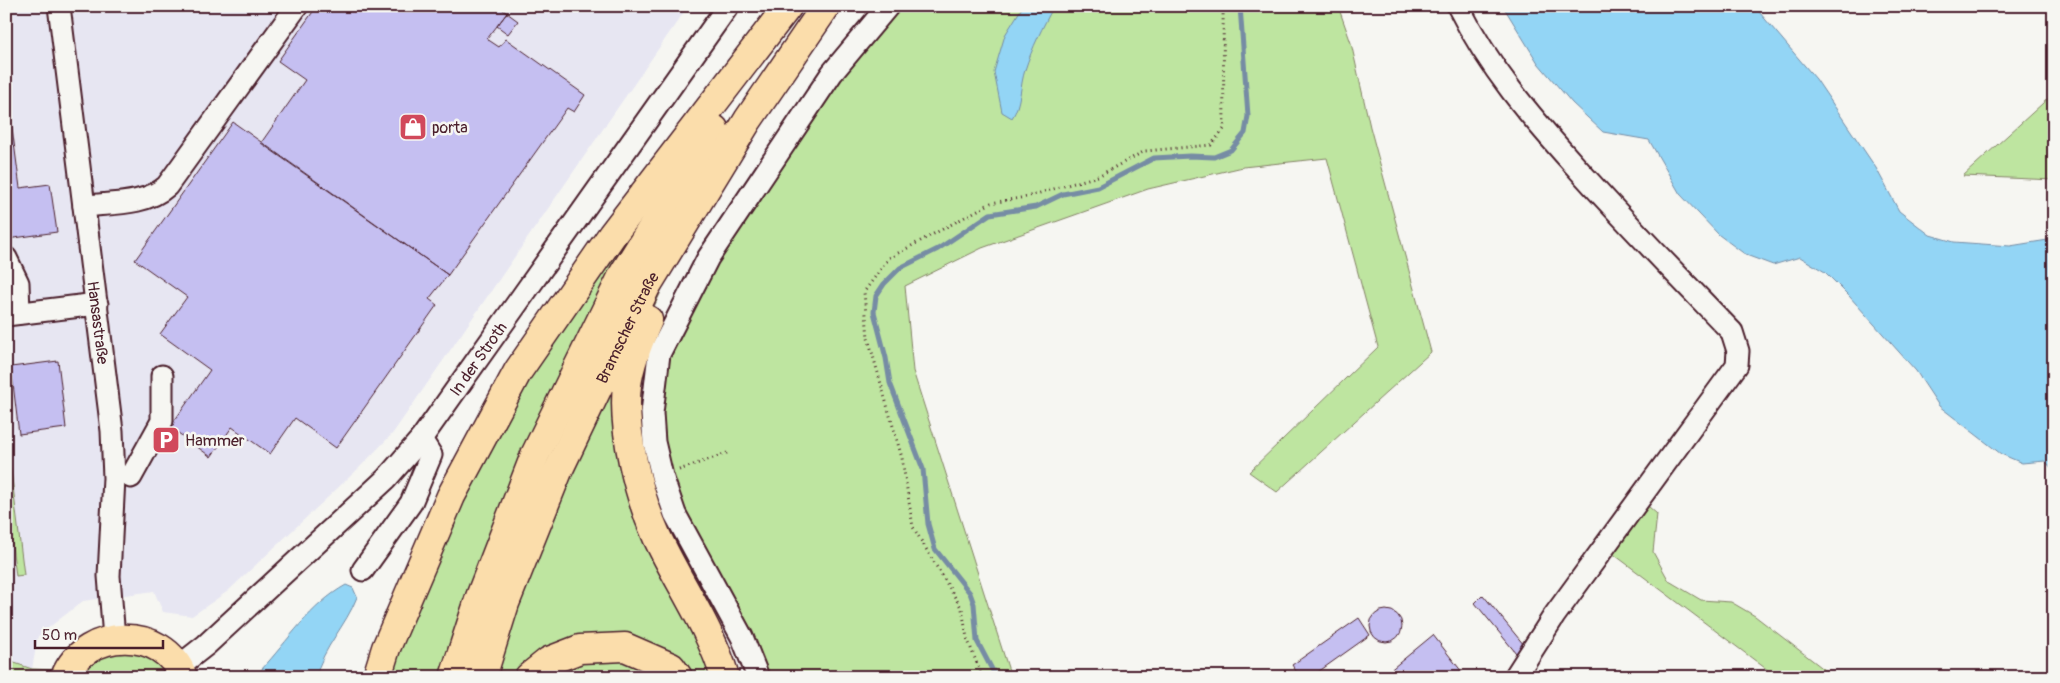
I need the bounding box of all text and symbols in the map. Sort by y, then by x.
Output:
shop icon: porta [398,112,428,142]
place label: porta [432,118,468,138]
street label: Bramscher Straße [592,268,664,387]
street label: Hansastraße [82,280,113,366]
street label: In der Stroth [446,318,512,400]
parking icon: Hammer [151,425,181,455]
place label: Hammer [185,431,245,451]
scale bar [35,618,162,650]
text: 50 m [42,626,77,645]

